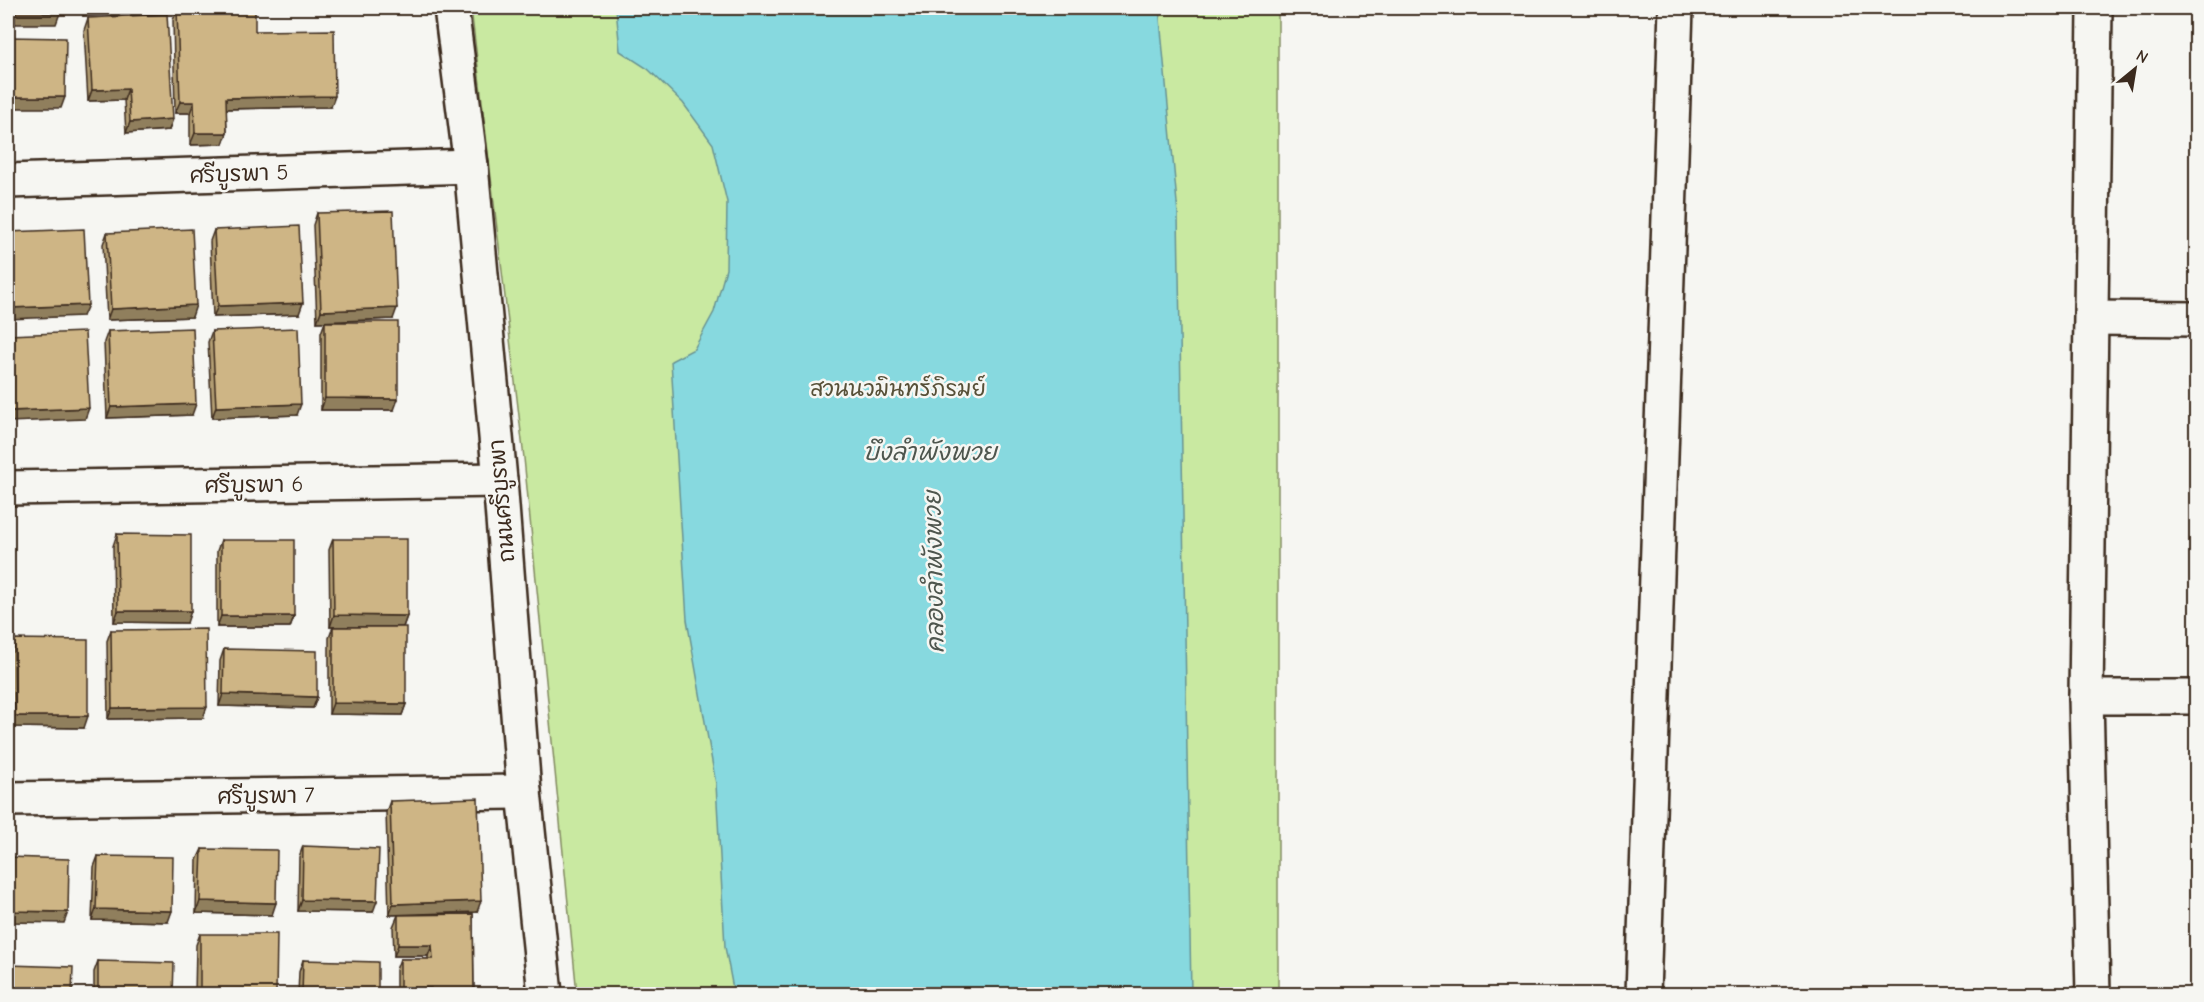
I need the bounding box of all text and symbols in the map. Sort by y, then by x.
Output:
north arrow [2105,39,2165,99]
text: N [2133,46,2151,67]
street label: ศรีบูรพา 5 [189,158,289,192]
park label: สวนนวมินทร์ภิรมย์ [810,374,986,402]
water label: บึงลำพังพวย [863,437,999,466]
street label: ถนนศรีบูรพา [483,438,523,564]
street label: ศรีบูรพา 6 [204,470,304,502]
water label: คลองลำพังพวย [918,488,949,653]
street label: ศรีบูรพา 7 [217,781,315,813]

